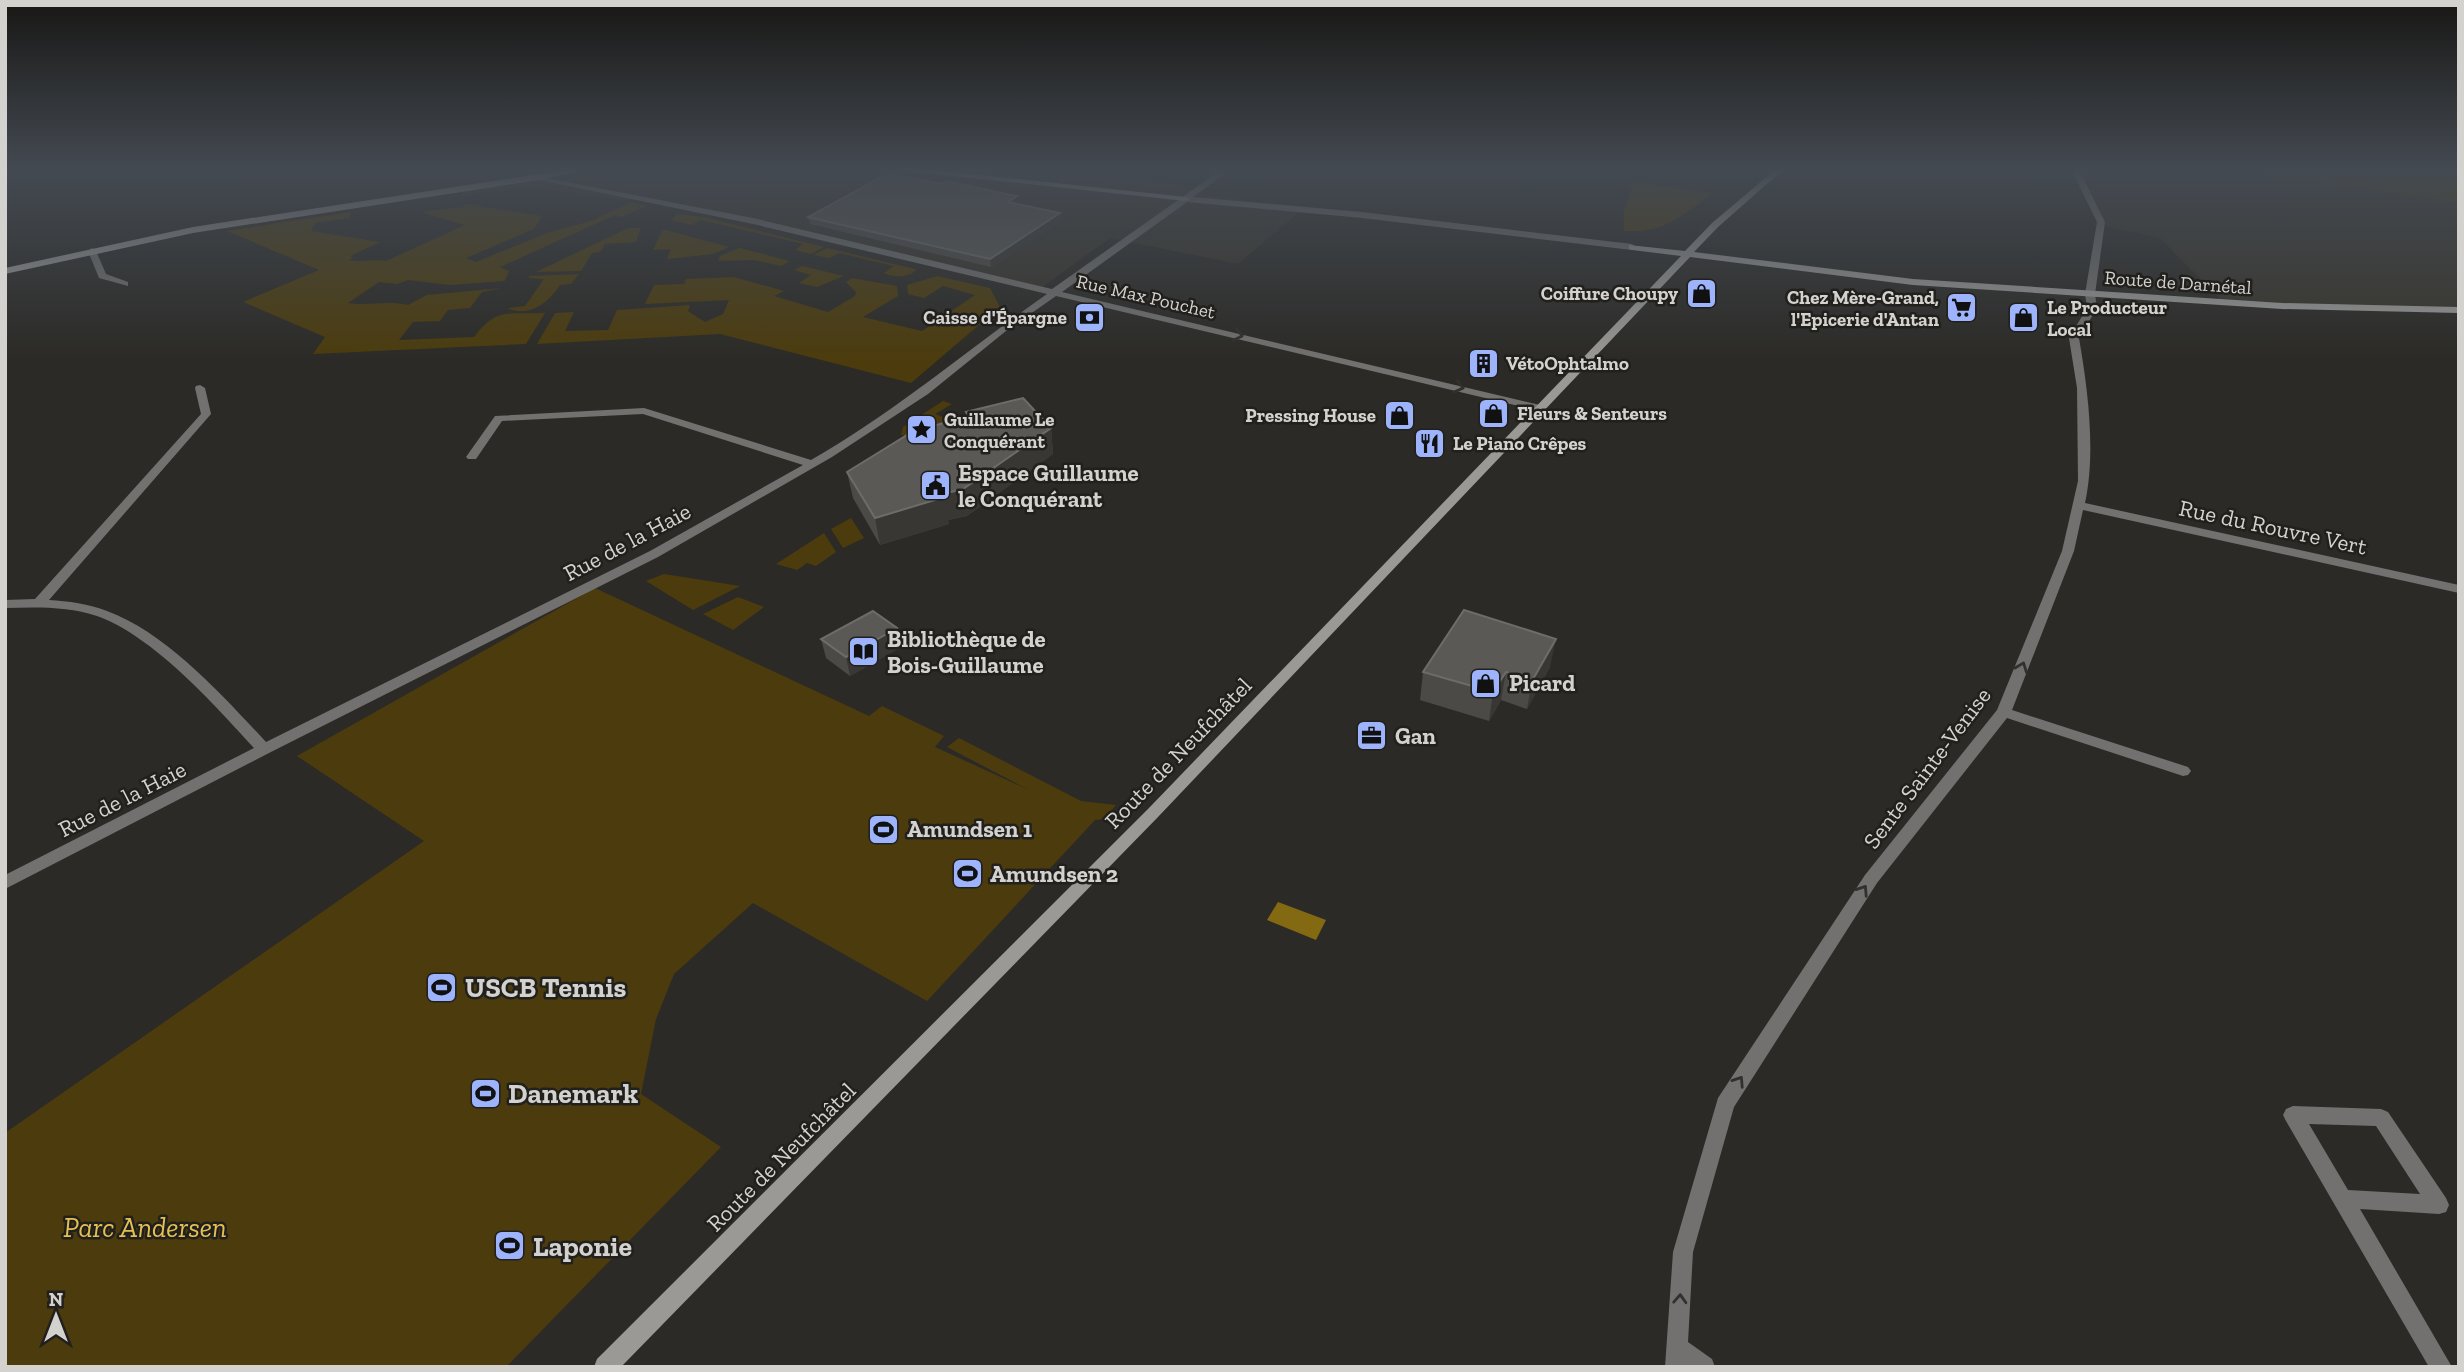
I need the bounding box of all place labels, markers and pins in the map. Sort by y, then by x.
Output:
shop icon: Coiffure Choupy [1684,276,1718,310]
place label: Coiffure Choupy [1541,282,1678,305]
place label: Chez Mère-Grand, l'Epicerie d'Antan [1787,286,1940,331]
supermarket icon: Chez Mère-Grand, l'Epicerie d'Antan [1945,291,1979,325]
place label: Le Producteur Local [2047,296,2168,341]
bank icon: Caisse d'Épargne [1073,300,1107,334]
shop icon: Le Producteur Local [2007,301,2041,335]
place label: Caisse d'Épargne [923,306,1067,329]
building icon: VétoOphtalmo [1466,346,1500,380]
place label: VétoOphtalmo [1506,352,1629,375]
shop icon: Fleurs & Senteurs [1477,396,1511,430]
shop icon: Pressing House [1382,398,1416,432]
place label: Fleurs & Senteurs [1517,402,1667,425]
place label: Pressing House [1245,404,1376,427]
place label: Guillaume Le Conquérant [944,408,1054,453]
place icon: Guillaume Le Conquérant [904,413,938,447]
restaurant icon: Le Piano Crêpes [1413,426,1447,460]
place label: Le Piano Crêpes [1453,432,1587,455]
place label: Espace Guillaume le Conquérant [958,459,1139,513]
public building icon: Espace Guillaume le Conquérant [918,469,952,503]
place label: Bibliothèque de Bois-Guillaume [887,625,1046,679]
library icon: Bibliothèque de Bois-Guillaume [847,635,881,669]
shop icon: Picard [1469,666,1503,700]
place label: Picard [1509,669,1575,697]
office icon: Gan [1355,719,1389,753]
place label: Gan [1395,722,1436,750]
sports icon: Amundsen 1 [867,812,901,846]
place label: Amundsen 1 [907,815,1032,843]
sports icon: Amundsen 2 [950,857,984,891]
place label: Amundsen 2 [990,860,1118,888]
sports icon: USCB Tennis [425,970,459,1004]
place label: USCB Tennis [465,971,627,1004]
sports icon: Danemark [468,1076,502,1110]
place label: Danemark [508,1077,639,1110]
sports icon: Laponie [493,1229,527,1263]
place label: Laponie [533,1230,632,1263]

